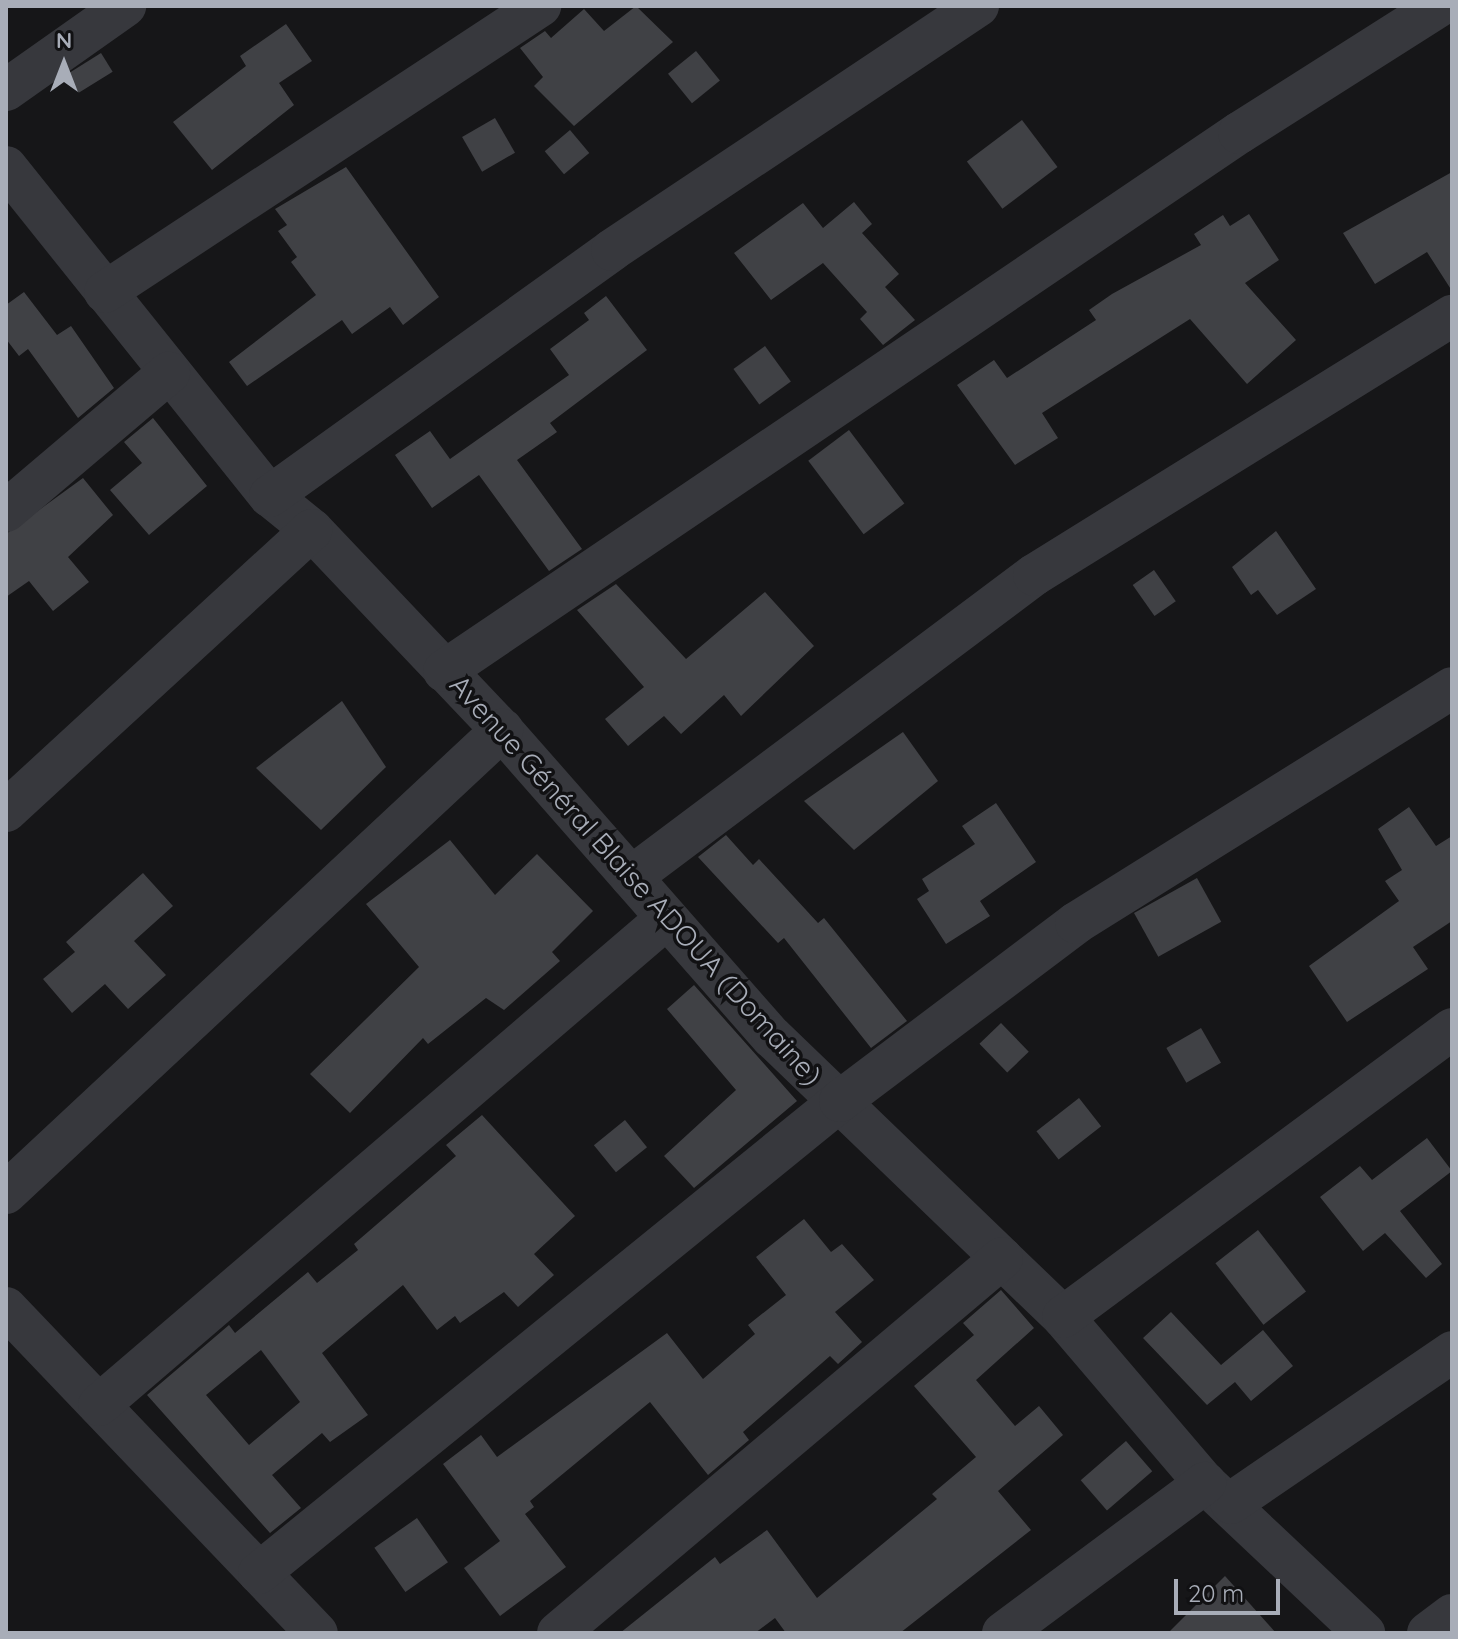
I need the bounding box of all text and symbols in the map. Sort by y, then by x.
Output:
north arrow [24,24,104,104]
text: N [56,26,72,54]
street label: Avenue Général Blaise ADOUA (Domaine) [443,668,829,1092]
scale bar [1178,1563,1284,1613]
text: 20 m [1188,1578,1244,1608]

